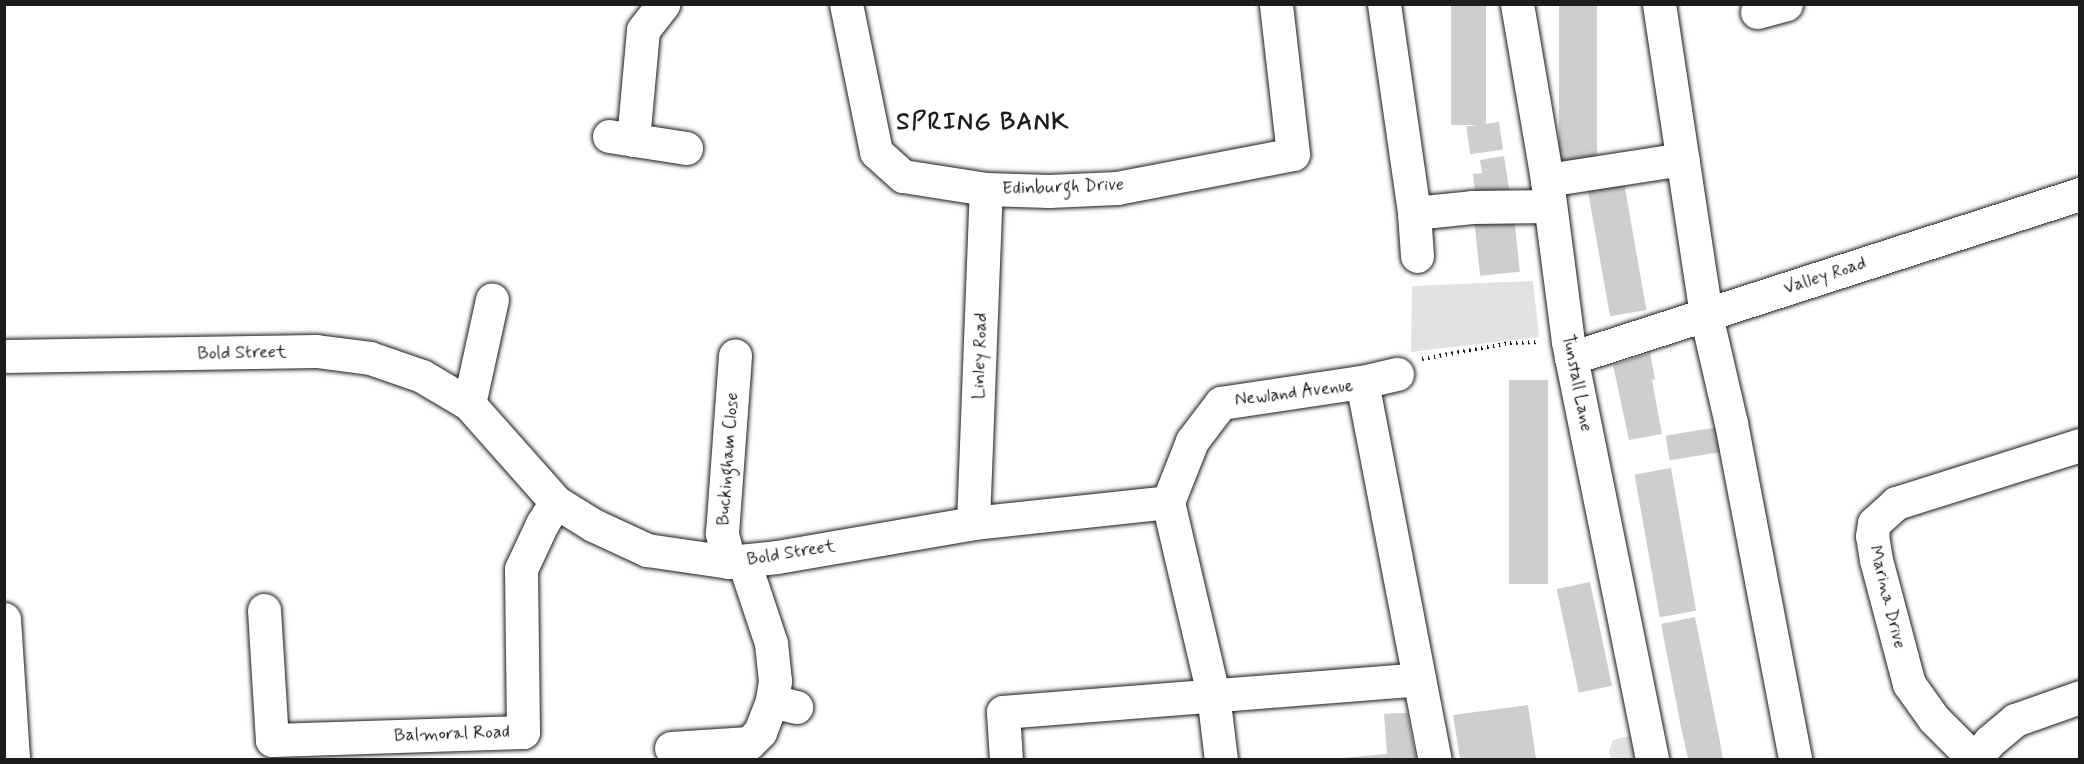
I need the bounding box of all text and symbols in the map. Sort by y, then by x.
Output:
district label: SPRING BANK [897,109,1069,137]
street label: Edinburgh Drive [1002,174,1124,200]
street label: Valley Road [1781,252,1869,300]
street label: Linley Road [968,312,992,400]
street label: Tunstall Lane [1557,332,1597,434]
street label: Bold Street [197,341,287,365]
street label: Newland Avenue [1231,375,1357,411]
street label: Buckingham Close [712,390,744,528]
street label: Bold Street [745,535,837,571]
street label: Marina Drive [1864,543,1910,651]
street label: Balmoral Road [394,721,510,747]

